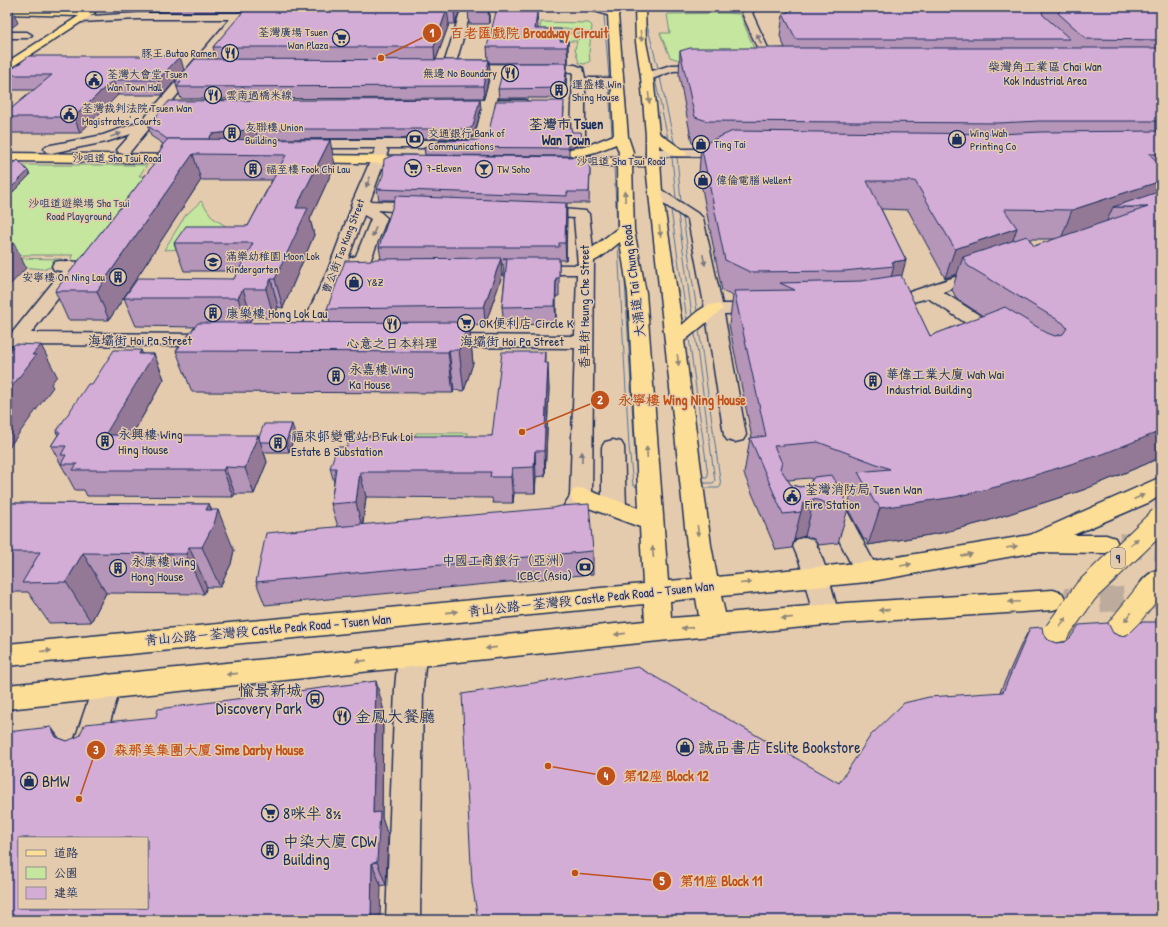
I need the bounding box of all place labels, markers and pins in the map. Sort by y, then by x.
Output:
callout: 百老匯戲院 Broadway Circuit [422,20,616,46]
place label: 荃灣廣場 Tsuen Wan Plaza [258,25,329,52]
supermarket icon: 荃灣廣場 Tsuen Wan Plaza [331,28,351,48]
restaurant icon: 豚王 Butao Ramen [220,43,240,63]
place label: 豚王 Butao Ramen [141,46,217,60]
restaurant icon: 無邊 No Boundary [500,63,520,83]
place label: 無邊 No Boundary [423,66,497,80]
place label: 荃灣大會堂 Tsuen Wan Town Hall [107,67,188,94]
public building icon: 荃灣大會堂 Tsuen Wan Town Hall [84,70,104,90]
place label: 運盛樓 Win Shing House [572,77,622,104]
building icon: 運盛樓 Win Shing House [549,80,569,100]
restaurant icon: 雲南過橋米線 [203,85,223,105]
place label: 雲南過橋米線 [226,88,292,102]
place label: 荃灣裁判法院 Tsuen Wan Magistrates' Courts [82,101,192,128]
public building icon: 荃灣裁判法院 Tsuen Wan Magistrates' Courts [59,104,79,124]
place label: 友聯樓 Union Building [245,120,303,147]
building icon: 友聯樓 Union Building [222,123,242,143]
place label: 交通銀行 Bank of Communications [428,126,505,153]
place label: Wing Wah Printing Co [970,126,1017,153]
bank icon: 交通銀行 Bank of Communications [405,129,425,149]
shop icon: Wing Wah Printing Co [947,129,967,149]
shop icon: Ting Tai [691,134,711,154]
place label: Ting Tai [714,137,746,151]
supermarket icon: 7-Eleven [403,158,423,178]
building icon: 福至樓 Fook Chi Lau [243,159,263,179]
bar icon: TW Soho [474,159,494,179]
place label: 7-Eleven [426,161,462,175]
place label: 福至樓 Fook Chi Lau [266,162,351,176]
place label: TW Soho [497,162,531,176]
shop icon: 偉倫電腦 Wellent [693,170,713,190]
place label: 偉倫電腦 Wellent [716,173,792,187]
place label: 滿樂幼稚園 Moon Lok Kindergarten [226,249,320,276]
school or university icon: 滿樂幼稚園 Moon Lok Kindergarten [203,252,223,272]
building icon: 安寧樓 On Ning Lau [108,267,128,287]
place label: 安寧樓 On Ning Lau [22,270,106,284]
shop icon: Y&Z [344,272,364,292]
place label: Y&Z [367,275,384,289]
building icon: 康樂樓 Hong Lok Lau [203,303,223,323]
place label: 康樂樓 Hong Lok Lau [226,304,328,322]
supermarket icon: OK便利店 Circle K [456,313,476,333]
restaurant icon: 心意之日本料理 [382,314,402,334]
place label: OK便利店 Circle K [479,314,574,332]
place label: 心意之日本料理 [346,334,438,352]
place label: 永嘉樓 Wing Ka House [349,360,414,393]
place label: 華偉工業大廈 Wah Wai Industrial Building [886,365,1005,398]
building icon: 永嘉樓 Wing Ka House [326,366,346,386]
building icon: 華偉工業大廈 Wah Wai Industrial Building [863,371,883,391]
callout: 永寧樓 Wing Ning House [590,387,754,413]
place label: 永興樓 Wing Hing House [118,425,183,458]
place label: 福來邨變電站ＢFuk Loi Estate B Substation [291,427,413,460]
building icon: 永興樓 Wing Hing House [95,431,115,451]
building icon: 福來邨變電站ＢFuk Loi Estate B Substation [268,433,288,453]
place label: 荃灣消防局 Tsuen Wan Fire Station [804,480,922,513]
public building icon: 荃灣消防局 Tsuen Wan Fire Station [782,486,802,506]
place label: 中國工商銀行（亞洲） ICBC (Asia) [442,551,572,584]
place label: 永康樓 Wing Hong House [131,552,196,585]
bank icon: 中國工商銀行（亞洲） ICBC (Asia) [575,557,595,577]
building icon: 永康樓 Wing Hong House [108,558,128,578]
place label: 愉景新城 Discovery Park [216,679,302,719]
bus stop icon: 愉景新城 Discovery Park [305,689,325,709]
place label: 金鳳大餐廳 [355,705,435,727]
restaurant icon: 金鳳大餐廳 [332,706,352,726]
place label: 誠品書店 Eslite Bookstore [698,736,861,758]
callout: 森那美集團大廈 Sime Darby House [86,737,312,763]
shop icon: 誠品書店 Eslite Bookstore [675,737,695,757]
callout: 第12座 Block 12 [596,763,717,789]
place label: BMW [42,770,70,792]
shop icon: BMW [19,771,39,791]
place label: 8咪半 8½ [283,802,342,824]
supermarket icon: 8咪半 8½ [260,803,280,823]
place label: 中染大廈 CDW Building [283,830,377,870]
building icon: 中染大廈 CDW Building [260,840,280,860]
callout: 第11座 Block 11 [652,868,771,894]

